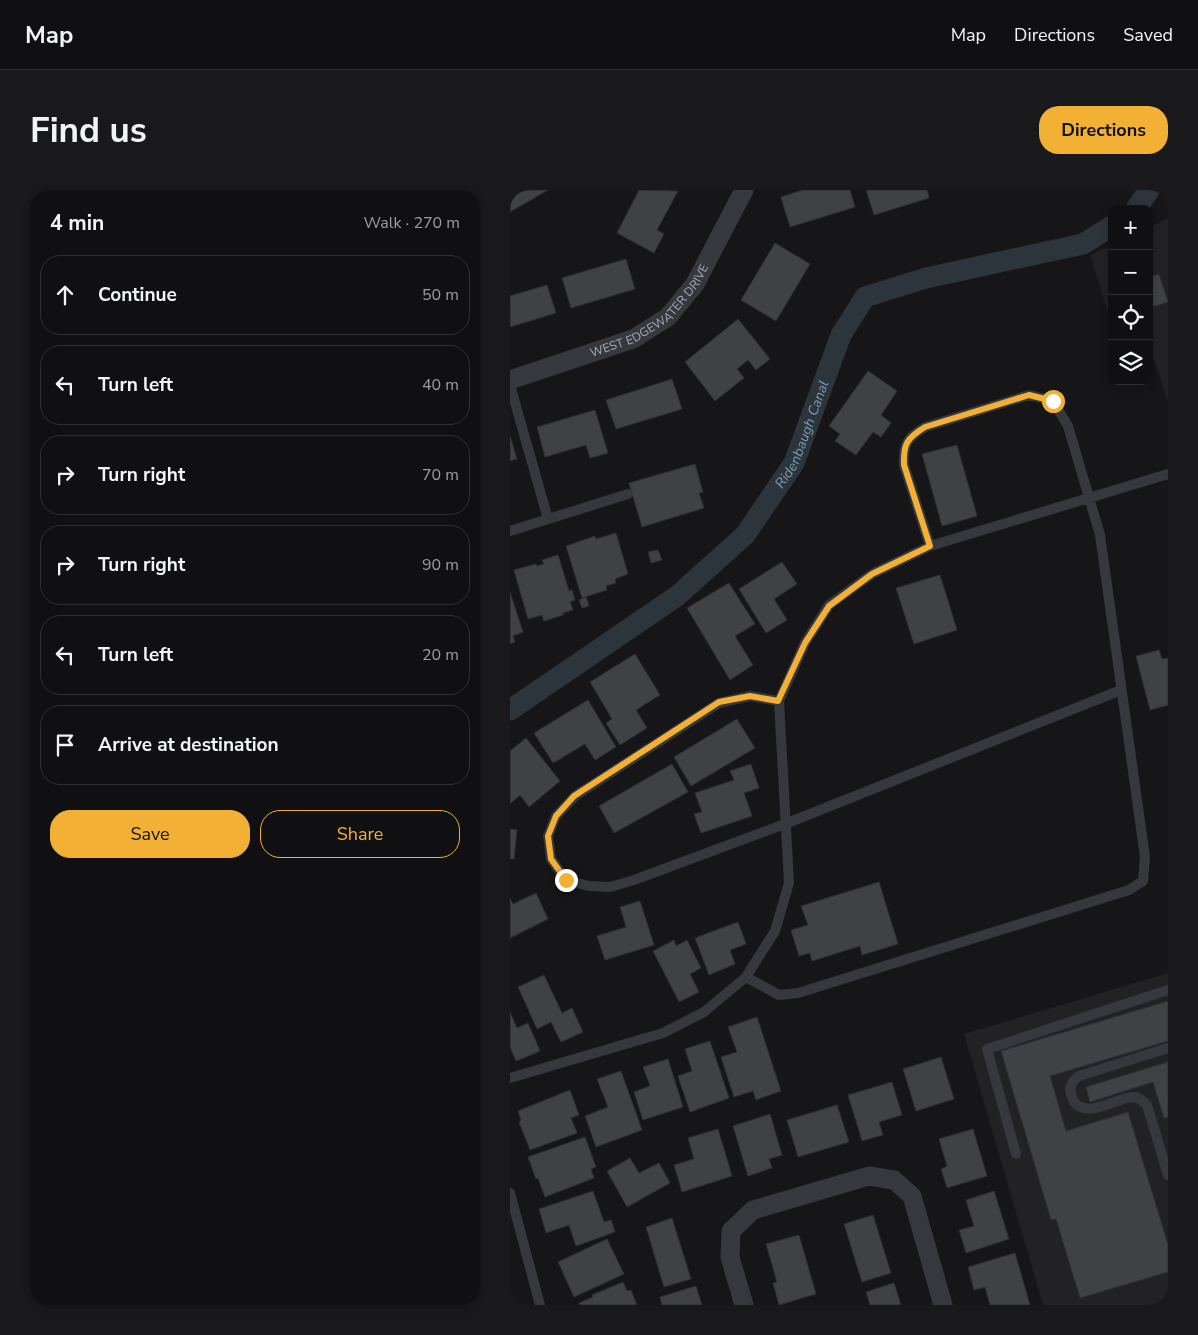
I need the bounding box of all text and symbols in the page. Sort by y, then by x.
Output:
text: Map [25,19,73,51]
text: Map [951,23,986,47]
text: Directions [1014,23,1095,47]
text: Saved [1123,23,1173,47]
button: Directions [1039,106,1168,154]
text: Find us [30,107,147,154]
map controls [1108,205,1153,385]
button: + [1108,205,1153,250]
text: 4 min [50,209,104,237]
text: Walk · 270 m [364,212,460,234]
button: − [1108,250,1153,295]
street label: WEST EDGEWATER DRIVE [588,261,712,361]
icon: ahead [51,281,79,309]
text: Continue [98,282,177,308]
text: 50 m [422,284,459,306]
button: locate [1108,295,1153,340]
button: layers [1108,340,1153,385]
icon: left [51,371,79,399]
text: Turn left [98,372,173,398]
text: 40 m [422,374,459,396]
water label: Ridenbaugh Canal [770,378,833,492]
route start [1042,390,1065,413]
icon: right [51,461,79,489]
text: Turn right [98,462,185,488]
text: 70 m [422,464,459,486]
icon: right [51,551,79,579]
text: Turn right [98,552,185,578]
text: 90 m [422,554,459,576]
icon: left [51,641,79,669]
text: Turn left [98,642,173,668]
text: 20 m [422,644,459,666]
icon: arrive [51,731,79,759]
text: Arrive at destination [98,732,279,758]
button: Save [50,810,250,858]
button: Share [260,810,460,858]
route end [555,869,578,892]

